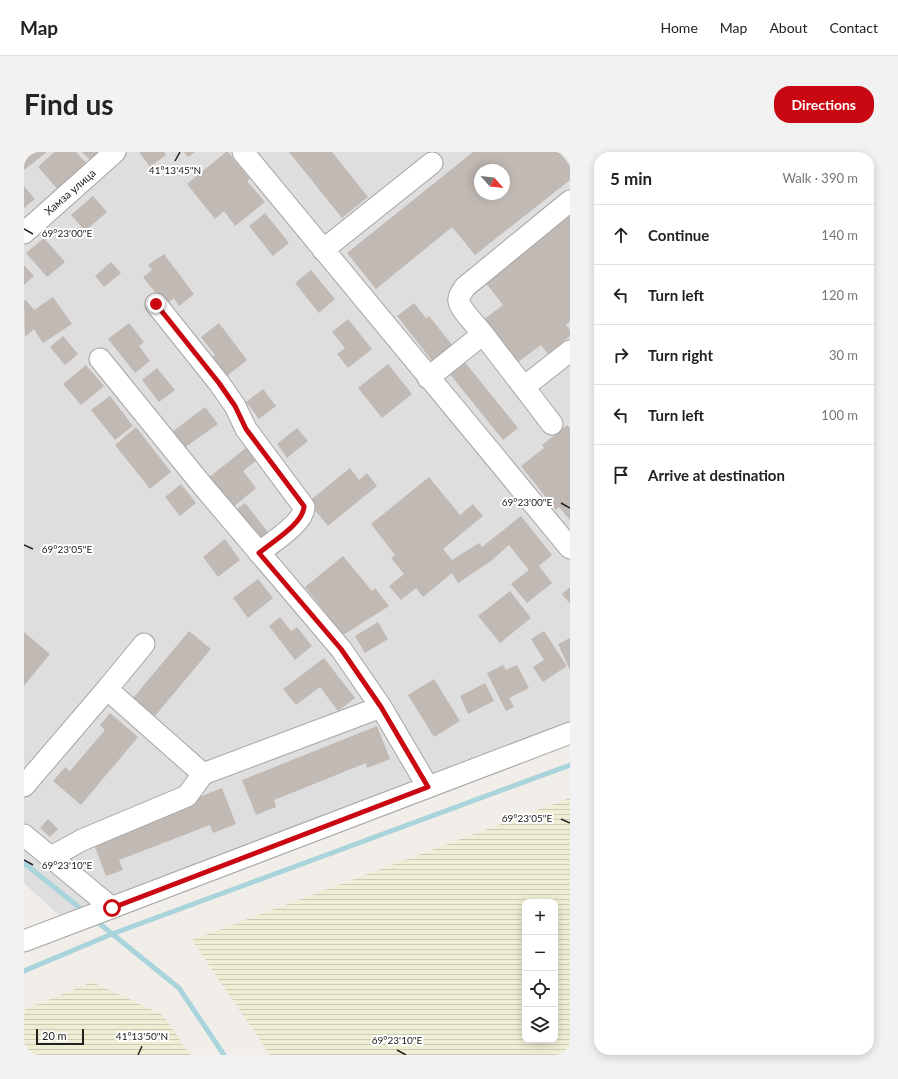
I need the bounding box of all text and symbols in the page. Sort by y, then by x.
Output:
text: Map [20,16,58,39]
text: Home [660,19,698,36]
text: Map [720,19,747,36]
text: About [769,19,807,36]
text: Contact [829,19,878,36]
button: Directions [774,86,874,123]
text: Find us [24,87,114,121]
text: 41°13'45"N [149,164,201,176]
north arrow [474,164,510,200]
street label: Хамза улица [41,166,98,217]
text: 5 min [610,168,652,189]
text: Walk · 390 m [782,170,858,186]
icon: ahead [610,224,632,246]
text: Continue [648,226,709,244]
text: 69°23'00"E [42,227,92,239]
text: 140 m [821,227,858,243]
icon: left [610,284,632,306]
text: Turn left [648,286,704,304]
text: 120 m [821,287,858,303]
route end [147,295,165,313]
icon: right [610,344,632,366]
text: Turn right [648,346,713,364]
text: 30 m [829,347,858,363]
icon: left [610,404,632,426]
text: Turn left [648,406,704,424]
text: 100 m [821,407,858,423]
icon: arrive [610,464,632,486]
text: Arrive at destination [648,466,785,484]
text: 69°23'00"E [502,496,552,508]
text: 69°23'05"E [42,543,92,555]
text: 69°23'05"E [502,812,552,824]
text: 69°23'10"E [42,859,92,871]
route start [103,899,121,917]
map controls [522,899,558,1043]
button: + [522,899,558,935]
button: − [522,935,558,971]
button: locate [522,971,558,1007]
button: layers [522,1007,558,1043]
scale bar [36,1027,84,1046]
text: 20 m [42,1029,67,1042]
text: 41°13'50"N [116,1030,168,1042]
text: 69°23'10"E [372,1034,422,1046]

